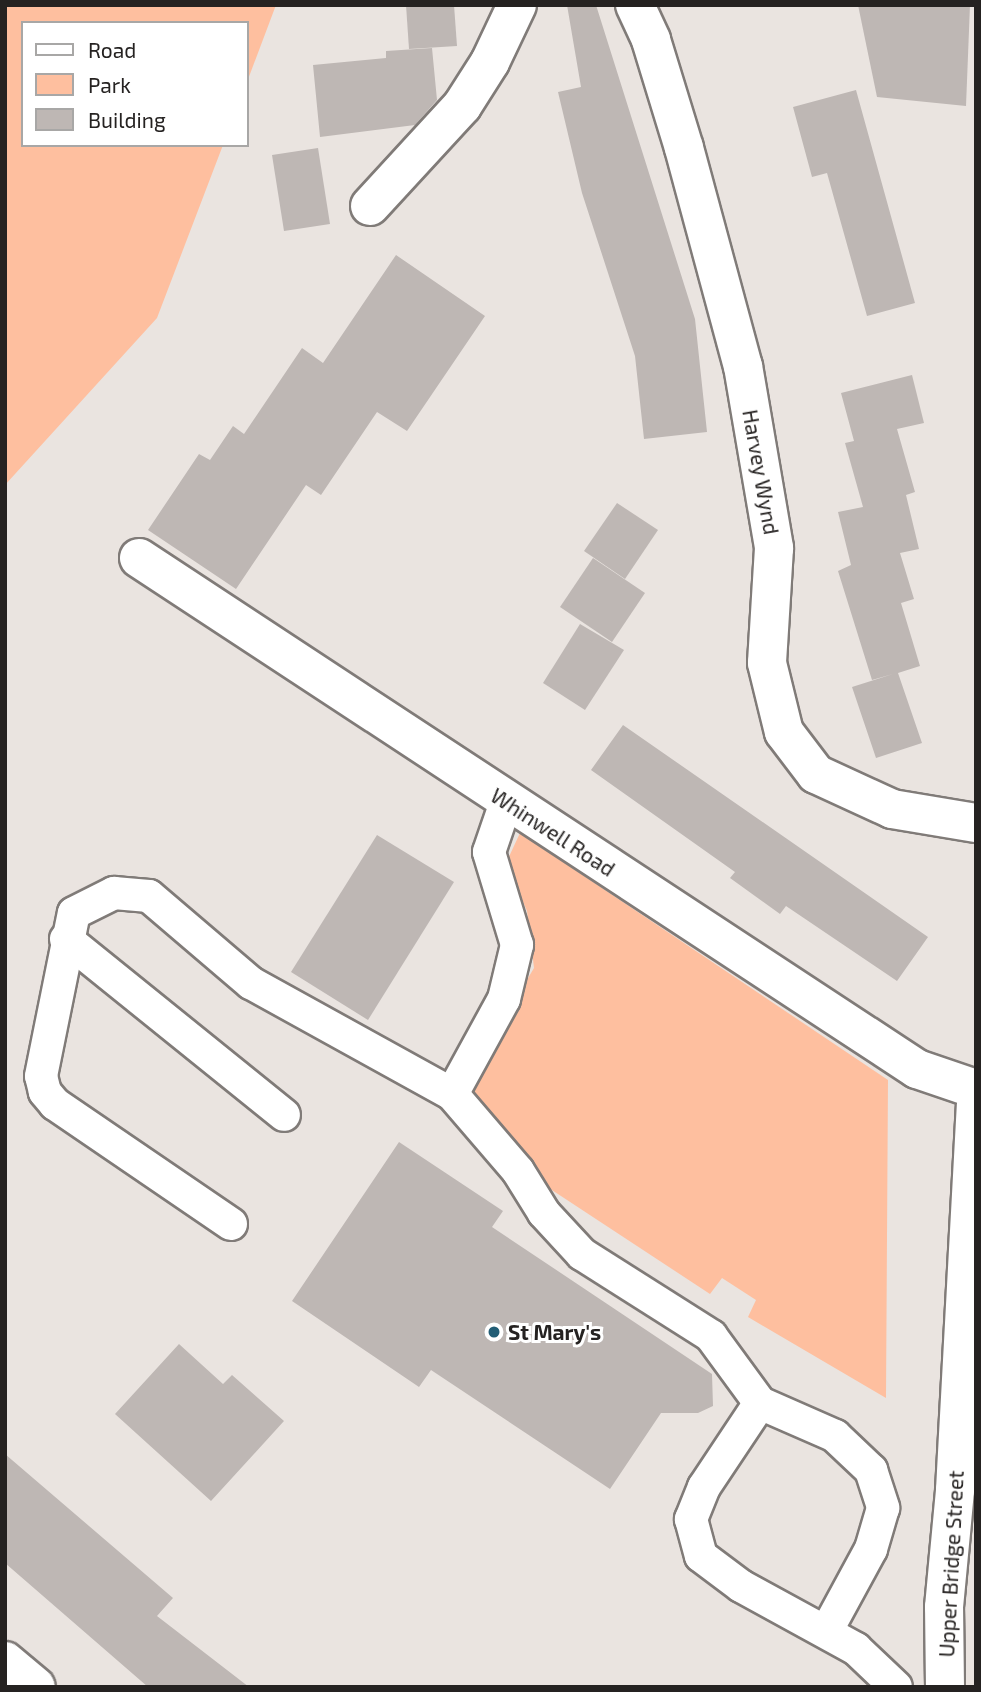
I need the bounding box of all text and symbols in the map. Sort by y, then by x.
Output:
legend [21,21,248,147]
text: Road [88,37,136,62]
text: Park [88,72,131,97]
text: Building [88,107,166,132]
street label: Harvey Wynd [738,407,784,537]
street label: Whinwell Road [486,782,620,882]
place label: St Mary's [508,1319,601,1345]
marker: St Mary's [486,1324,502,1340]
street label: Upper Bridge Street [934,1470,968,1658]

